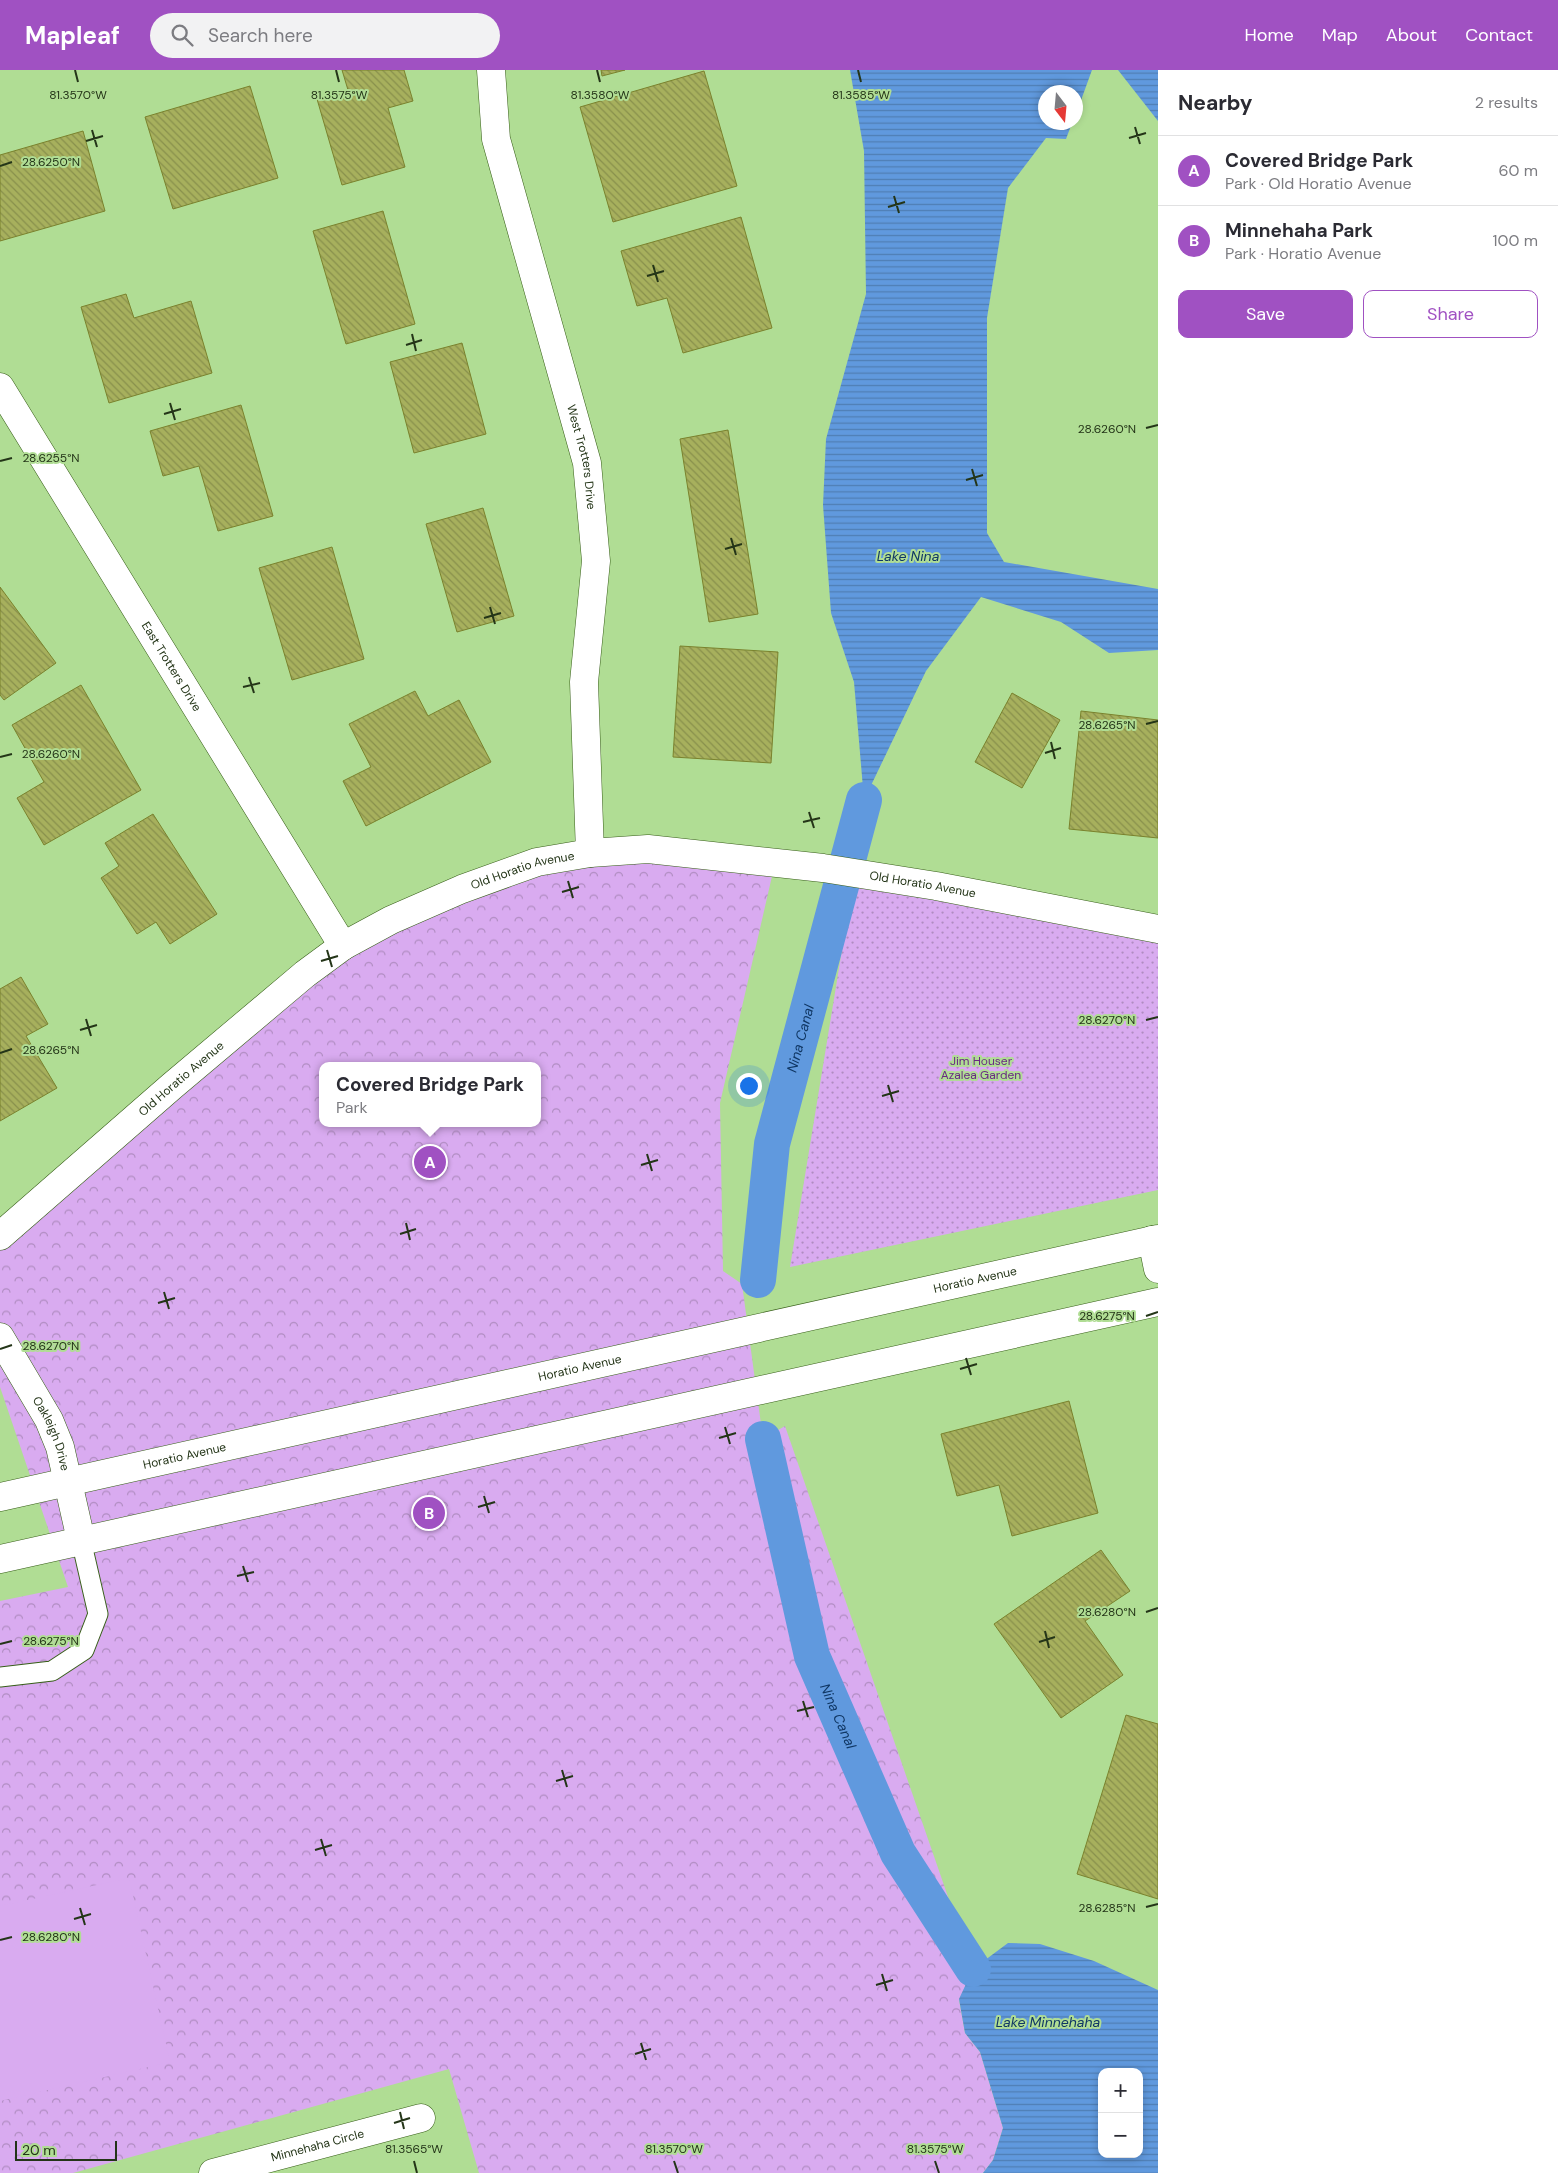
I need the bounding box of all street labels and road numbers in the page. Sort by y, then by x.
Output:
street label: West Trotters Drive [563,403,599,510]
street label: East Trotters Drive [138,619,205,715]
street label: Old Horatio Avenue [469,848,576,893]
street label: Old Horatio Avenue [868,868,977,902]
street label: Old Horatio Avenue [135,1038,227,1120]
street label: Horatio Avenue [932,1263,1018,1297]
street label: Horatio Avenue [537,1351,623,1385]
street label: Oakleigh Drive [29,1393,73,1473]
street label: Horatio Avenue [141,1439,228,1473]
street label: Minnehaha Circle [269,2125,366,2165]

